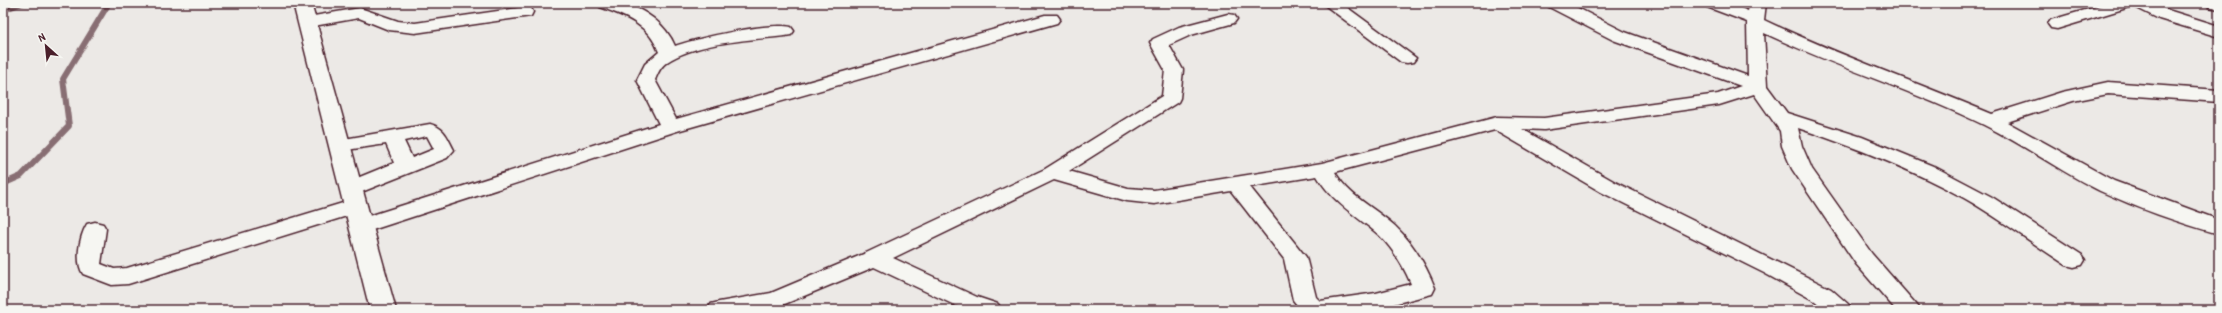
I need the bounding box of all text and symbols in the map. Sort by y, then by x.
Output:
north arrow [26,26,66,66]
text: N [36,29,47,45]

